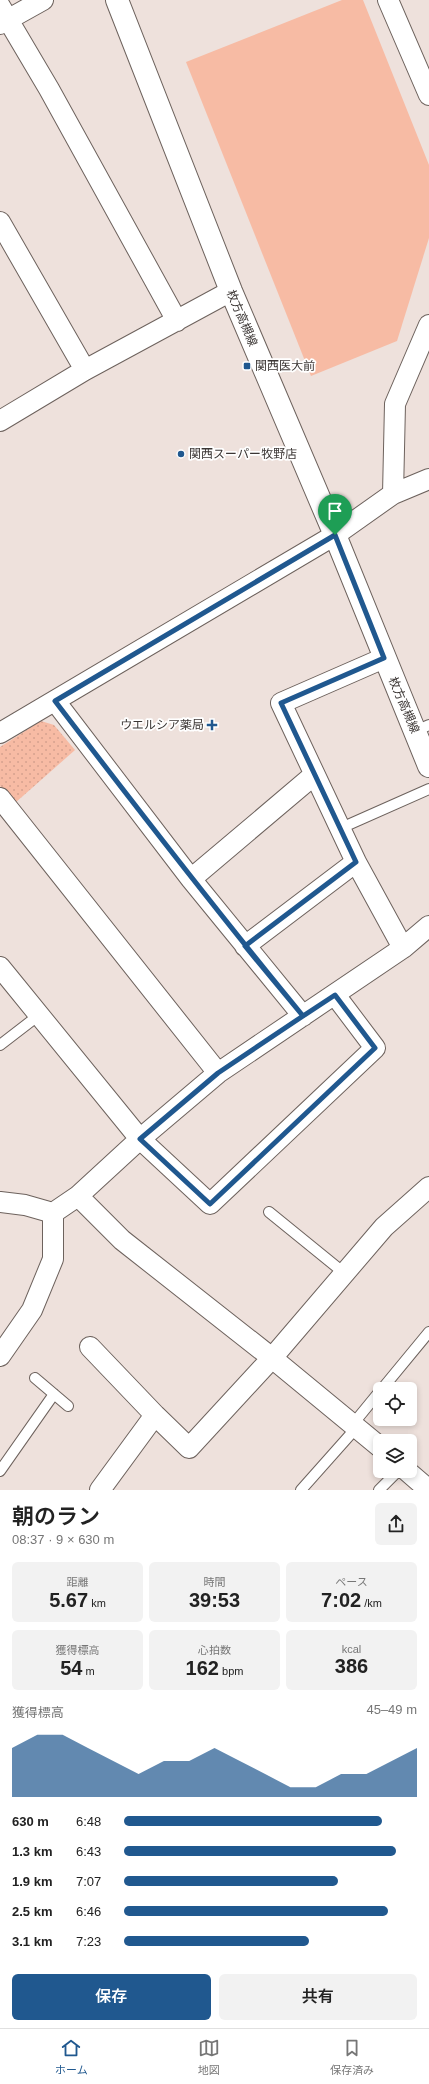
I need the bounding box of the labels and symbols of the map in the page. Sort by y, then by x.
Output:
street label: 枚方高槻線 [224,288,260,348]
place label: 関西医大前 [255,359,315,373]
marker: 関西医大前 [242,361,252,371]
place label: 関西スーパー牧野店 [189,447,297,461]
marker: 関西スーパー牧野店 [176,449,186,459]
pin [318,494,352,535]
street label: 枚方高槻線 [386,675,422,735]
place label: ウエルシア薬局 [120,718,204,732]
marker: ウエルシア薬局 [207,720,217,730]

